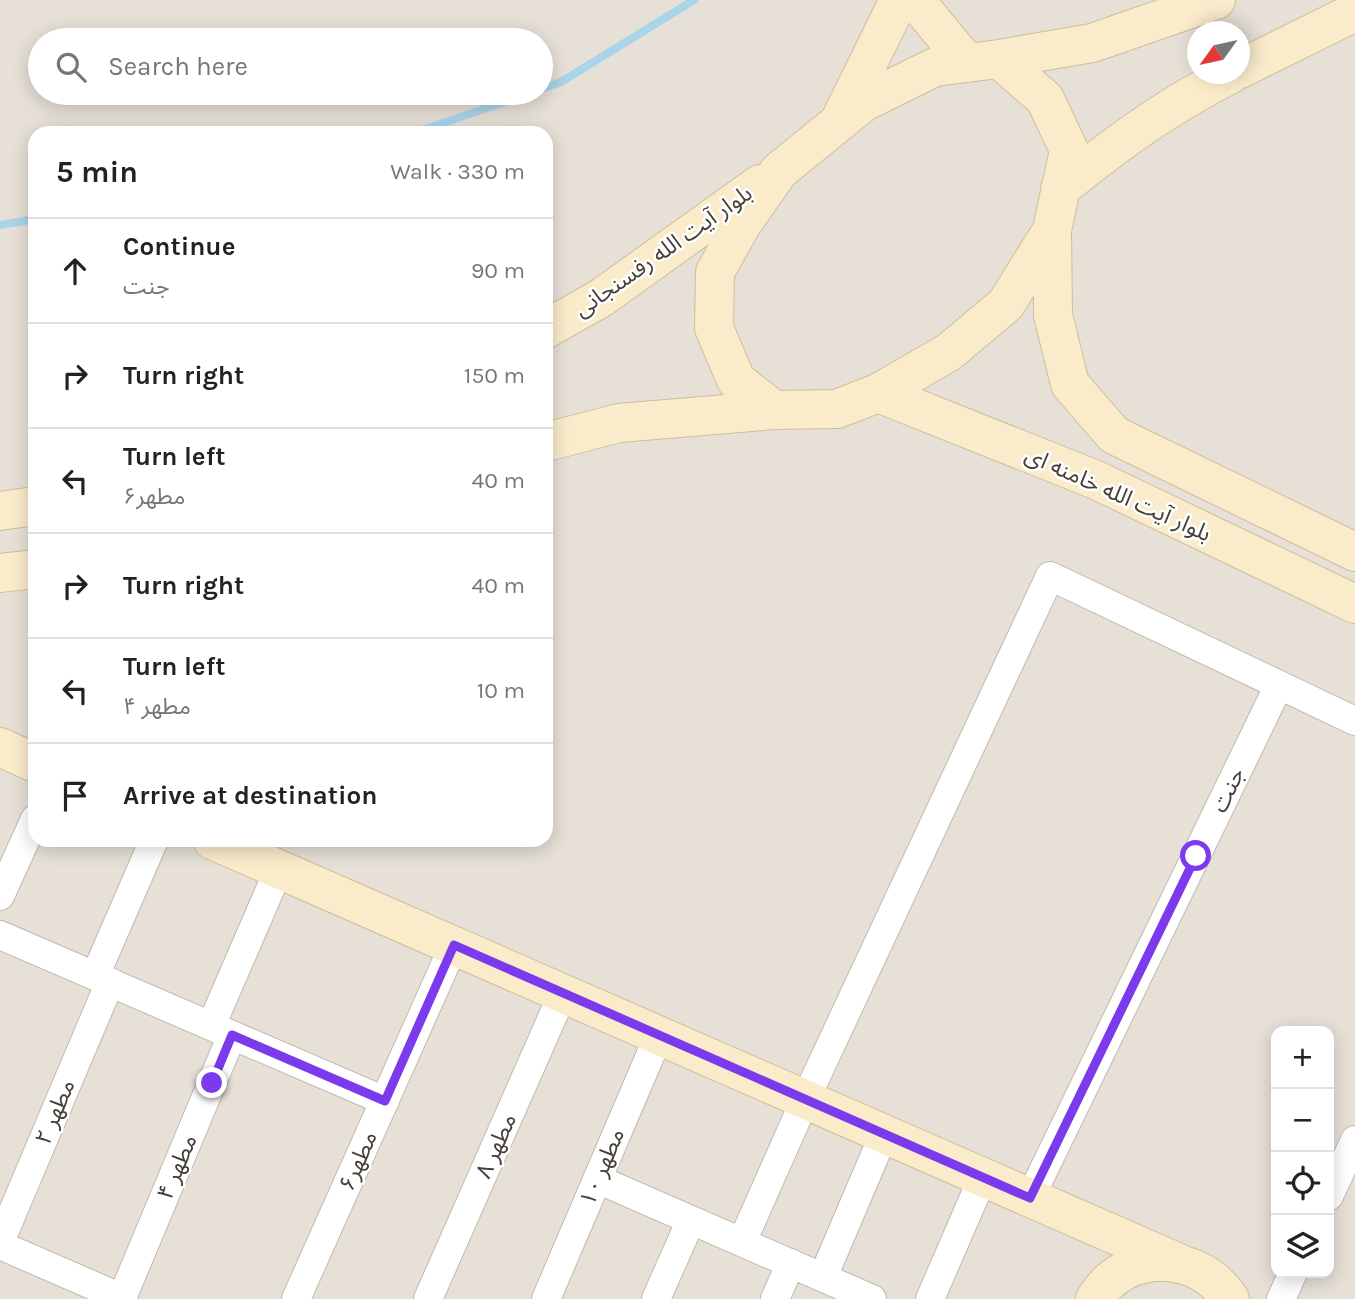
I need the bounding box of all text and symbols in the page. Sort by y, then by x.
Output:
north arrow [1187,21,1250,84]
search box [28,28,553,105]
icon: search [52,48,90,86]
text: Search here [108,51,248,82]
text: 5 min [56,154,138,190]
text: Walk · 330 m [390,158,525,185]
street label: بلوار آیت الله رفسنجانی [569,179,757,323]
text: Continue [123,231,235,262]
icon: ahead [56,252,94,290]
text: 90 m [471,257,525,284]
text: جنت [123,273,170,300]
icon: right [56,357,94,395]
text: Turn right [123,360,244,391]
text: 150 m [464,362,525,389]
text: Turn left [123,441,225,472]
street label: بلوار آیت الله خامنه ای [1021,441,1215,547]
icon: left [56,462,94,500]
text: 40 m [472,467,525,494]
text: مطهر۶ [123,483,185,510]
icon: right [56,567,94,605]
text: Turn right [123,570,244,601]
text: 40 m [472,572,525,599]
text: Turn left [123,651,225,682]
icon: left [56,672,94,710]
text: 10 m [477,677,525,704]
text: مطهر ۴ [123,693,191,720]
street label: جنت [1206,763,1250,817]
icon: arrive [56,777,94,815]
text: Arrive at destination [123,780,377,811]
route start [1180,840,1211,871]
map controls [1271,1026,1334,1278]
button: + [1271,1026,1334,1089]
route end [196,1067,227,1098]
street label: مطهر ۲ [29,1076,81,1148]
button: − [1271,1089,1334,1152]
street label: مطهر ۸ [470,1110,522,1182]
street label: مطهر ۱۰ [574,1124,630,1210]
street label: مطهر۶ [333,1127,383,1195]
street label: مطهر ۴ [151,1131,203,1203]
button: locate [1271,1152,1334,1215]
button: layers [1271,1215,1334,1278]

